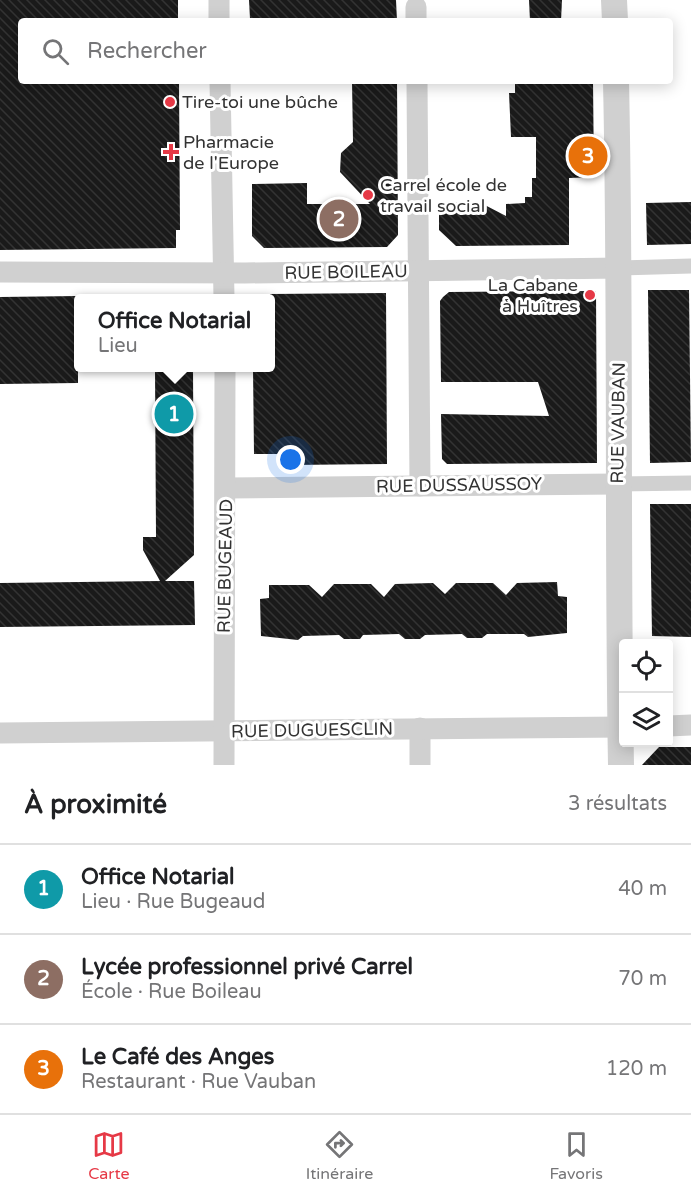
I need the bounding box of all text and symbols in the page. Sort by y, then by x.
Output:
search box [18,18,673,84]
icon: search [39,35,72,68]
text: Rechercher [87,38,207,64]
place label: Tire-toi une bûche [182,91,338,113]
marker: Tire-toi une bûche [163,95,177,109]
place label: Pharmacie de l'Europe [183,131,279,174]
pin: 3 [568,134,608,178]
marker: Pharmacie de l'Europe [164,145,178,159]
place label: Carrel école de travail social [380,174,507,217]
marker: Carrel école de travail social [361,188,375,202]
pin: 2 [320,196,358,242]
street label: RUE BOILEAU [284,260,408,284]
place label: La Cabane à Huîtres [488,274,578,317]
marker: La Cabane à Huîtres [583,288,597,302]
popup [74,294,275,372]
text: Office Notarial [98,308,251,334]
text: Lieu [98,334,138,358]
street label: RUE VAUBAN [606,362,630,484]
pin: 1 [154,392,194,436]
your location [276,445,305,474]
street label: RUE DUSSAUSSOY [376,473,543,497]
street label: RUE BUGEAUD [213,499,237,633]
map controls [619,639,673,747]
button: locate [619,639,673,693]
button: layers [619,693,673,747]
street label: RUE DUGUESCLIN [231,718,393,742]
text: À proximité [24,789,167,820]
text: 3 résultats [568,792,667,816]
text: Office Notarial [81,864,235,890]
text: 1 [37,877,50,901]
text: 40 m [618,877,667,901]
text: Lieu · Rue Bugeaud [81,890,265,914]
text: Lycée professionnel privé Carrel [81,954,413,980]
text: 2 [37,967,50,991]
text: 70 m [618,967,667,991]
text: École · Rue Boileau [81,980,262,1004]
text: Le Café des Anges [81,1044,274,1070]
text: 3 [37,1057,50,1081]
text: 120 m [606,1057,667,1081]
text: Restaurant · Rue Vauban [81,1070,316,1094]
tab: Carte [88,1128,129,1184]
tab: Itinéraire [306,1128,373,1184]
tab: Favoris [550,1128,603,1184]

